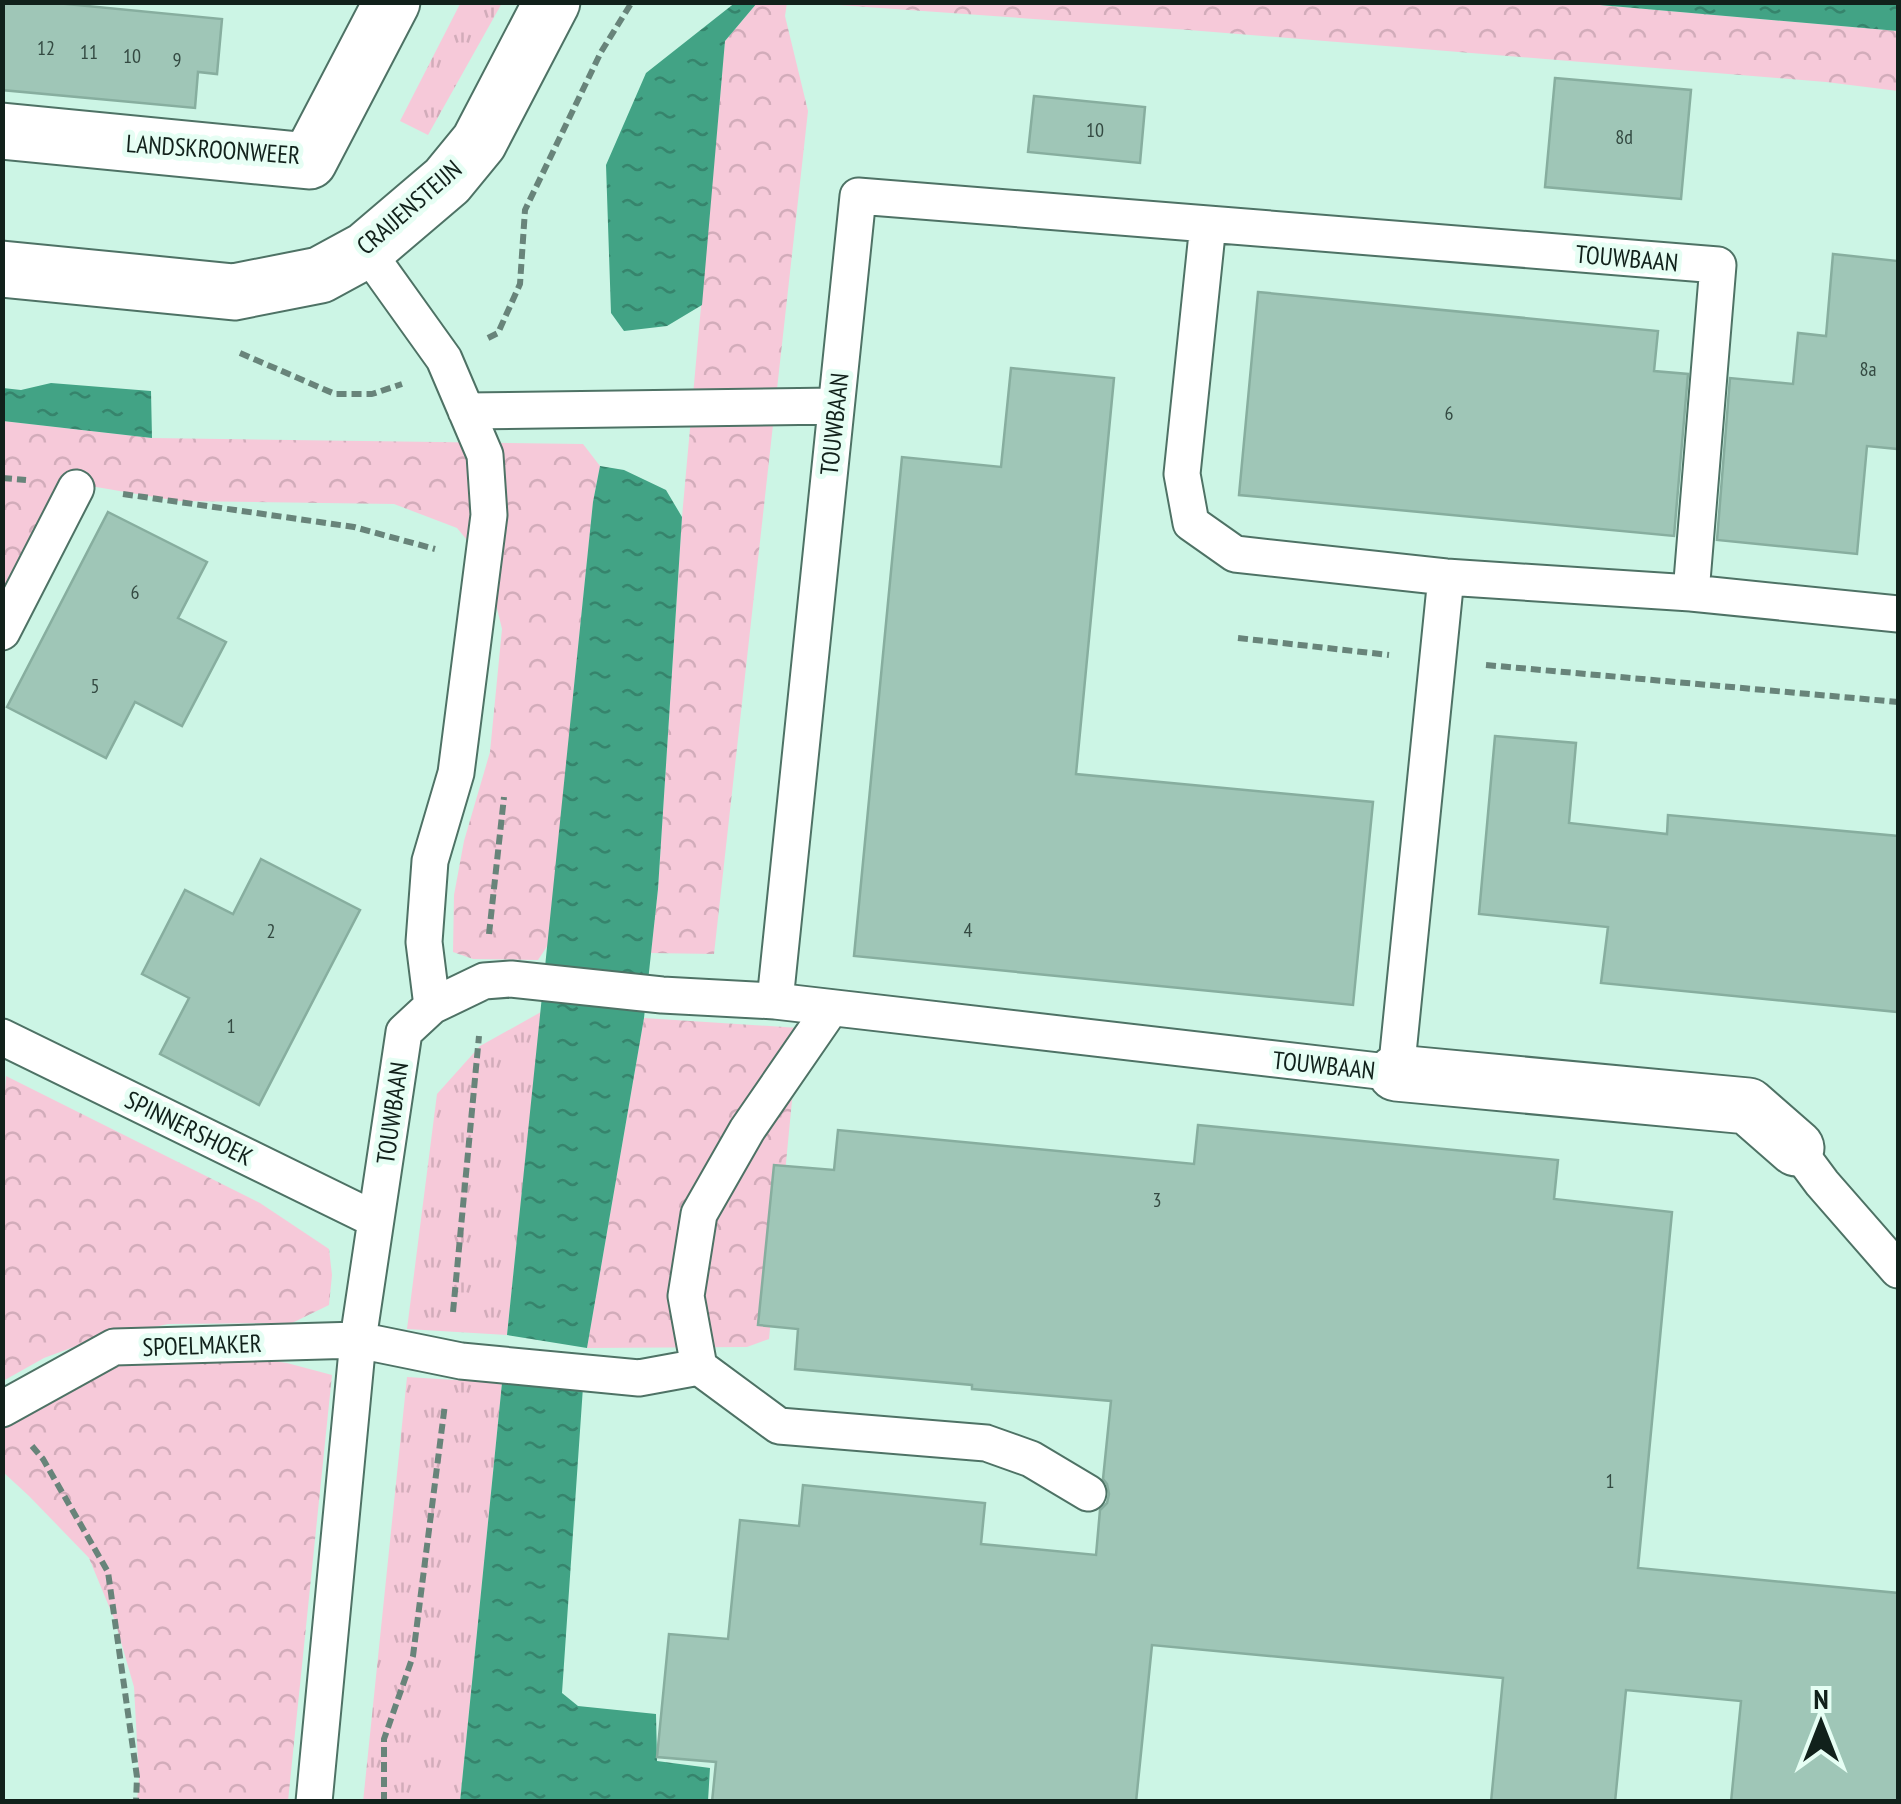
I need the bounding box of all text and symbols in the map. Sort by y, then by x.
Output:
house number: 12 [37,35,55,61]
house number: 11 [80,39,98,65]
house number: 10 [123,43,141,69]
house number: 9 [173,47,182,73]
house number: 10 [1086,117,1104,143]
house number: 8d [1615,124,1633,150]
street label: LANDSKROONWEER [125,127,301,171]
street label: CRAIJENSTEIJN [350,153,468,261]
street label: TOUWBAAN [1574,238,1680,278]
house number: 8a [1860,356,1877,382]
street label: TOUWBAAN [813,371,855,477]
house number: 6 [1445,400,1454,426]
house number: 6 [131,579,140,605]
house number: 5 [91,673,100,699]
house number: 4 [964,917,973,943]
house number: 2 [267,918,276,944]
house number: 1 [227,1013,236,1039]
street label: TOUWBAAN [1271,1044,1377,1086]
street label: TOUWBAAN [369,1060,415,1166]
street label: SPINNERSHOEK [120,1083,258,1173]
house number: 3 [1153,1187,1162,1213]
street label: SPOELMAKER [142,1327,262,1363]
house number: 1 [1606,1468,1615,1494]
north arrow [1771,1674,1871,1774]
text: N [1813,1680,1829,1717]

